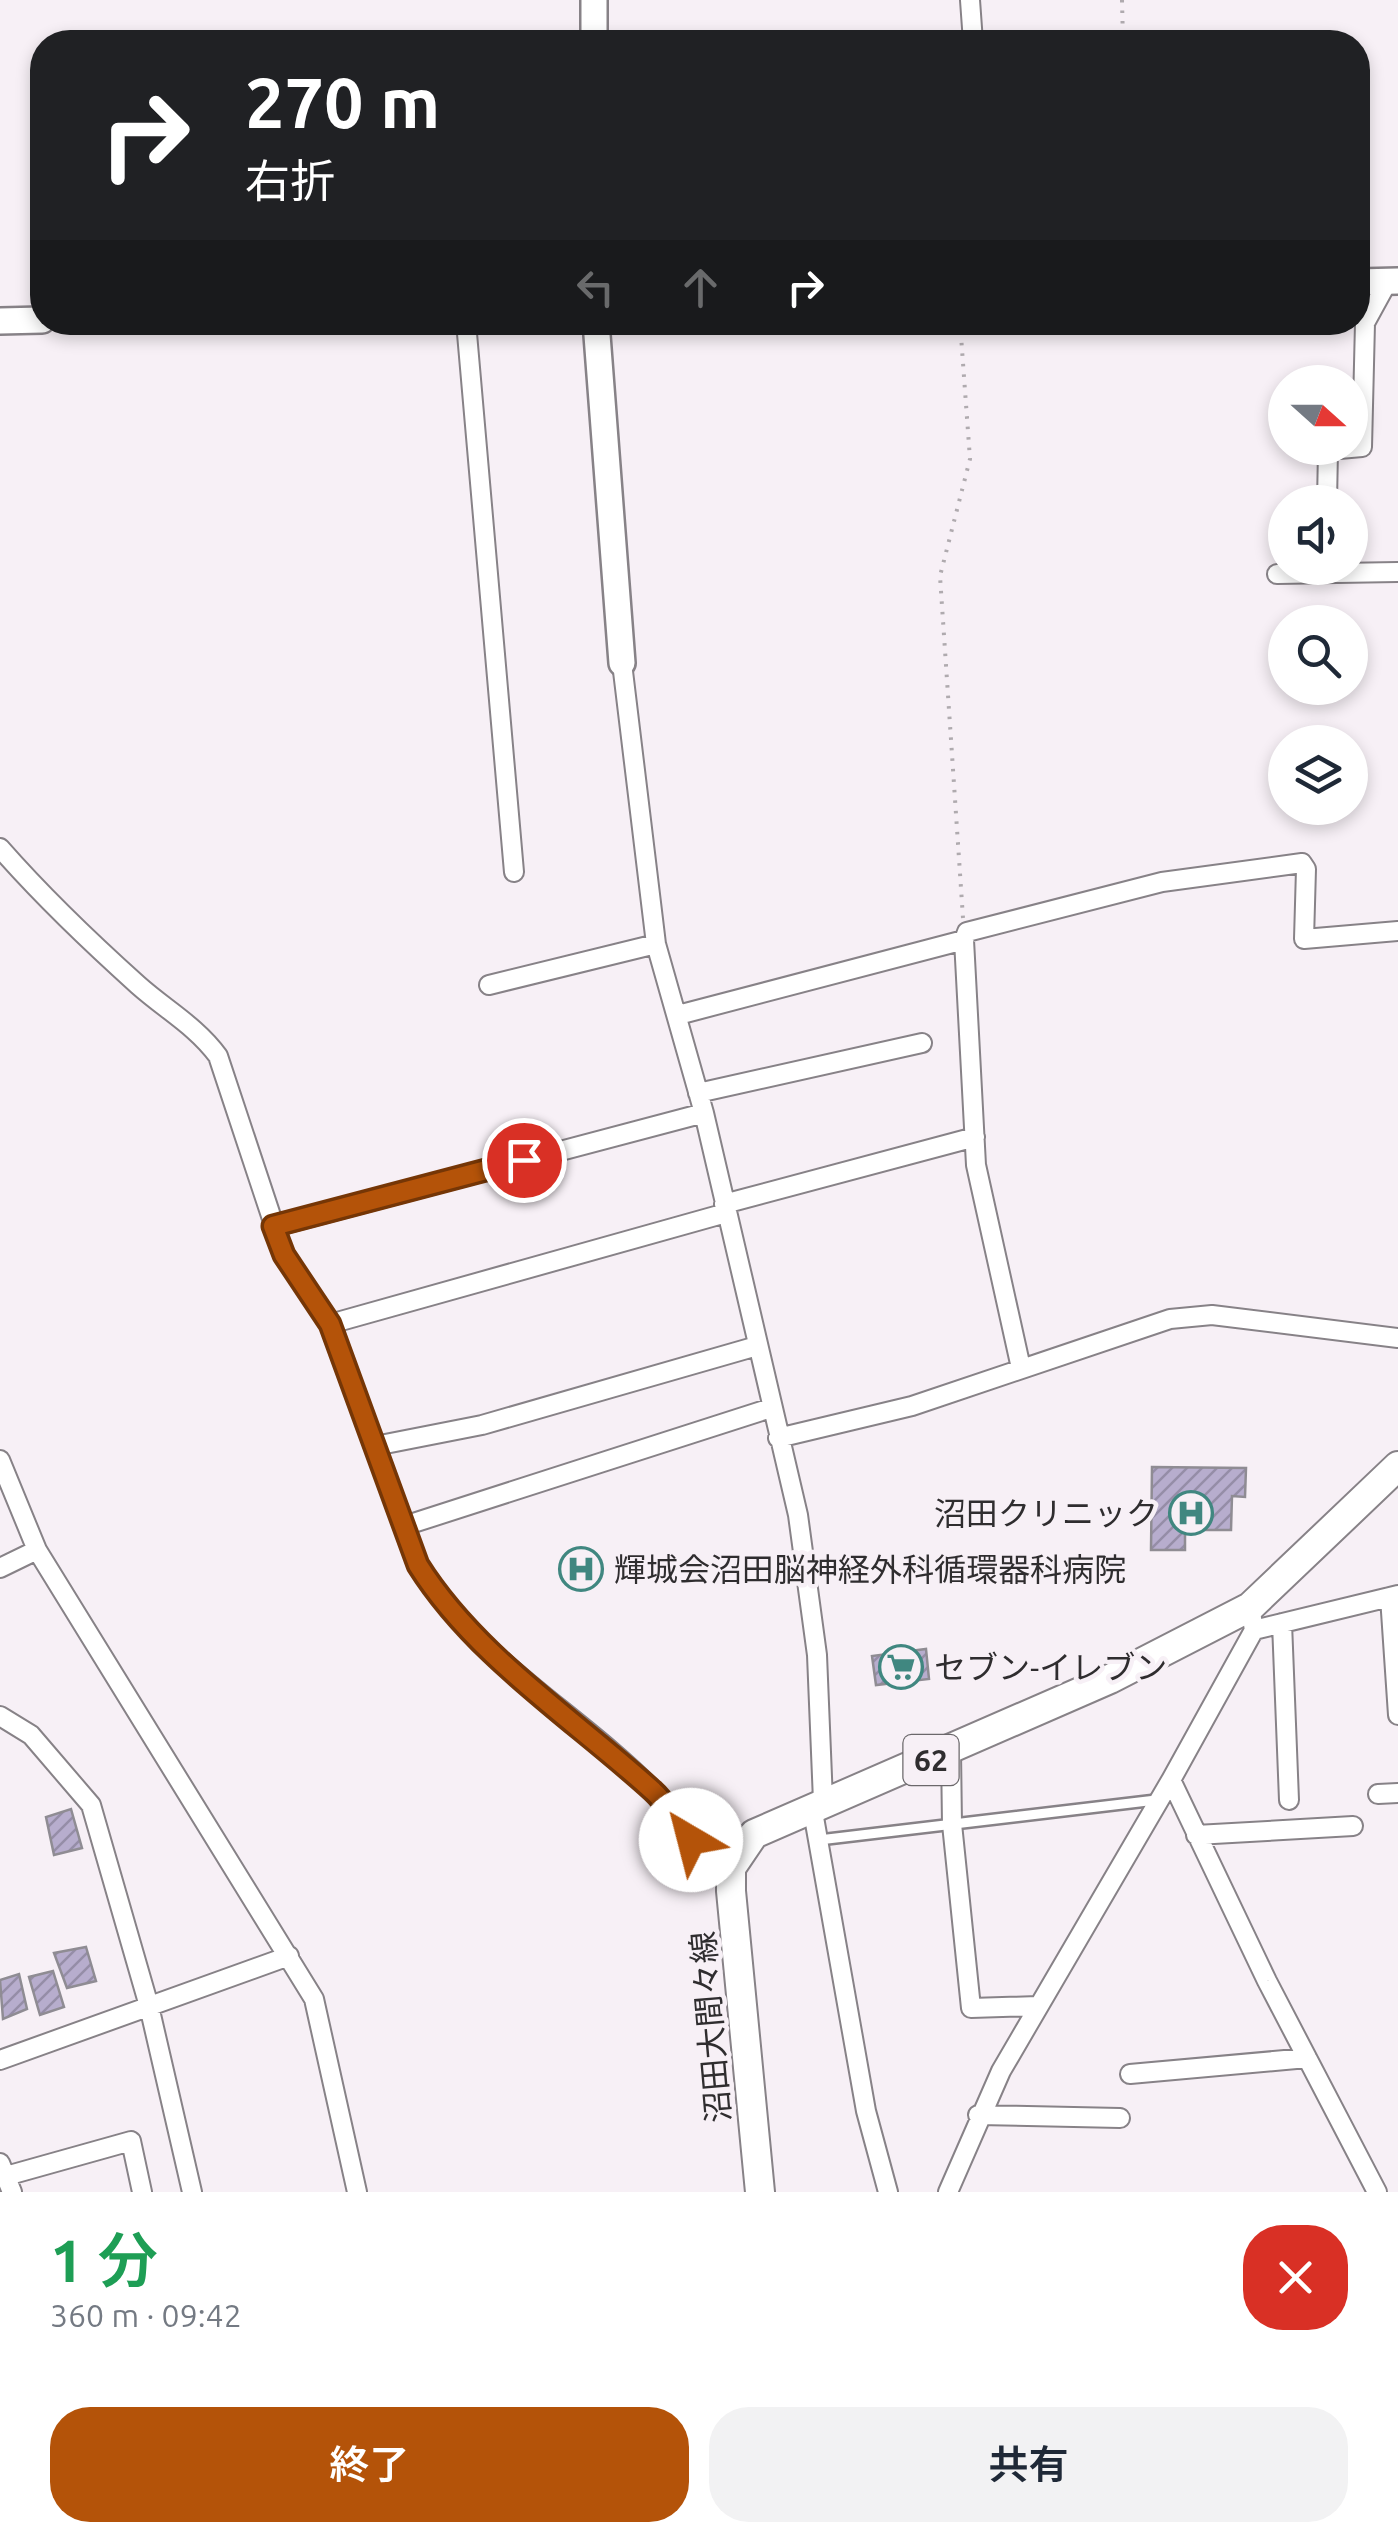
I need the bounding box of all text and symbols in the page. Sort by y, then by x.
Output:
text: 270 m [245,63,440,141]
icon: right [80,70,210,200]
text: 右折 [245,155,335,206]
icon: left [568,260,623,315]
icon: ahead [673,260,728,315]
icon: right [778,260,833,315]
north arrow [1268,365,1368,465]
map controls [1268,365,1368,825]
button: sound [1268,485,1368,585]
button: search [1268,605,1368,705]
button: layers [1268,725,1368,825]
pin [482,1118,567,1203]
icon: arrive [497,1133,552,1188]
hospital icon: 沼田クリニック [1168,1490,1214,1536]
place label: 沼田クリニック [934,1495,1158,1531]
hospital icon: 輝城会沼田脳神経外科循環器科病院 [558,1546,604,1592]
place label: 輝城会沼田脳神経外科循環器科病院 [614,1551,1126,1587]
supermarket icon: セブン-イレブン [878,1644,924,1690]
place label: セブン-イレブン [934,1649,1167,1685]
road number: 62 [904,1735,958,1785]
position arrow [639,1788,743,1892]
street label: 沼田大間々線 [684,1930,736,2124]
button: close [1243,2225,1348,2330]
text: 1 分 [50,2226,158,2293]
text: 360 m · 09:42 [50,2297,242,2333]
button: 終了 [50,2407,689,2522]
button: 共有 [709,2407,1348,2522]

